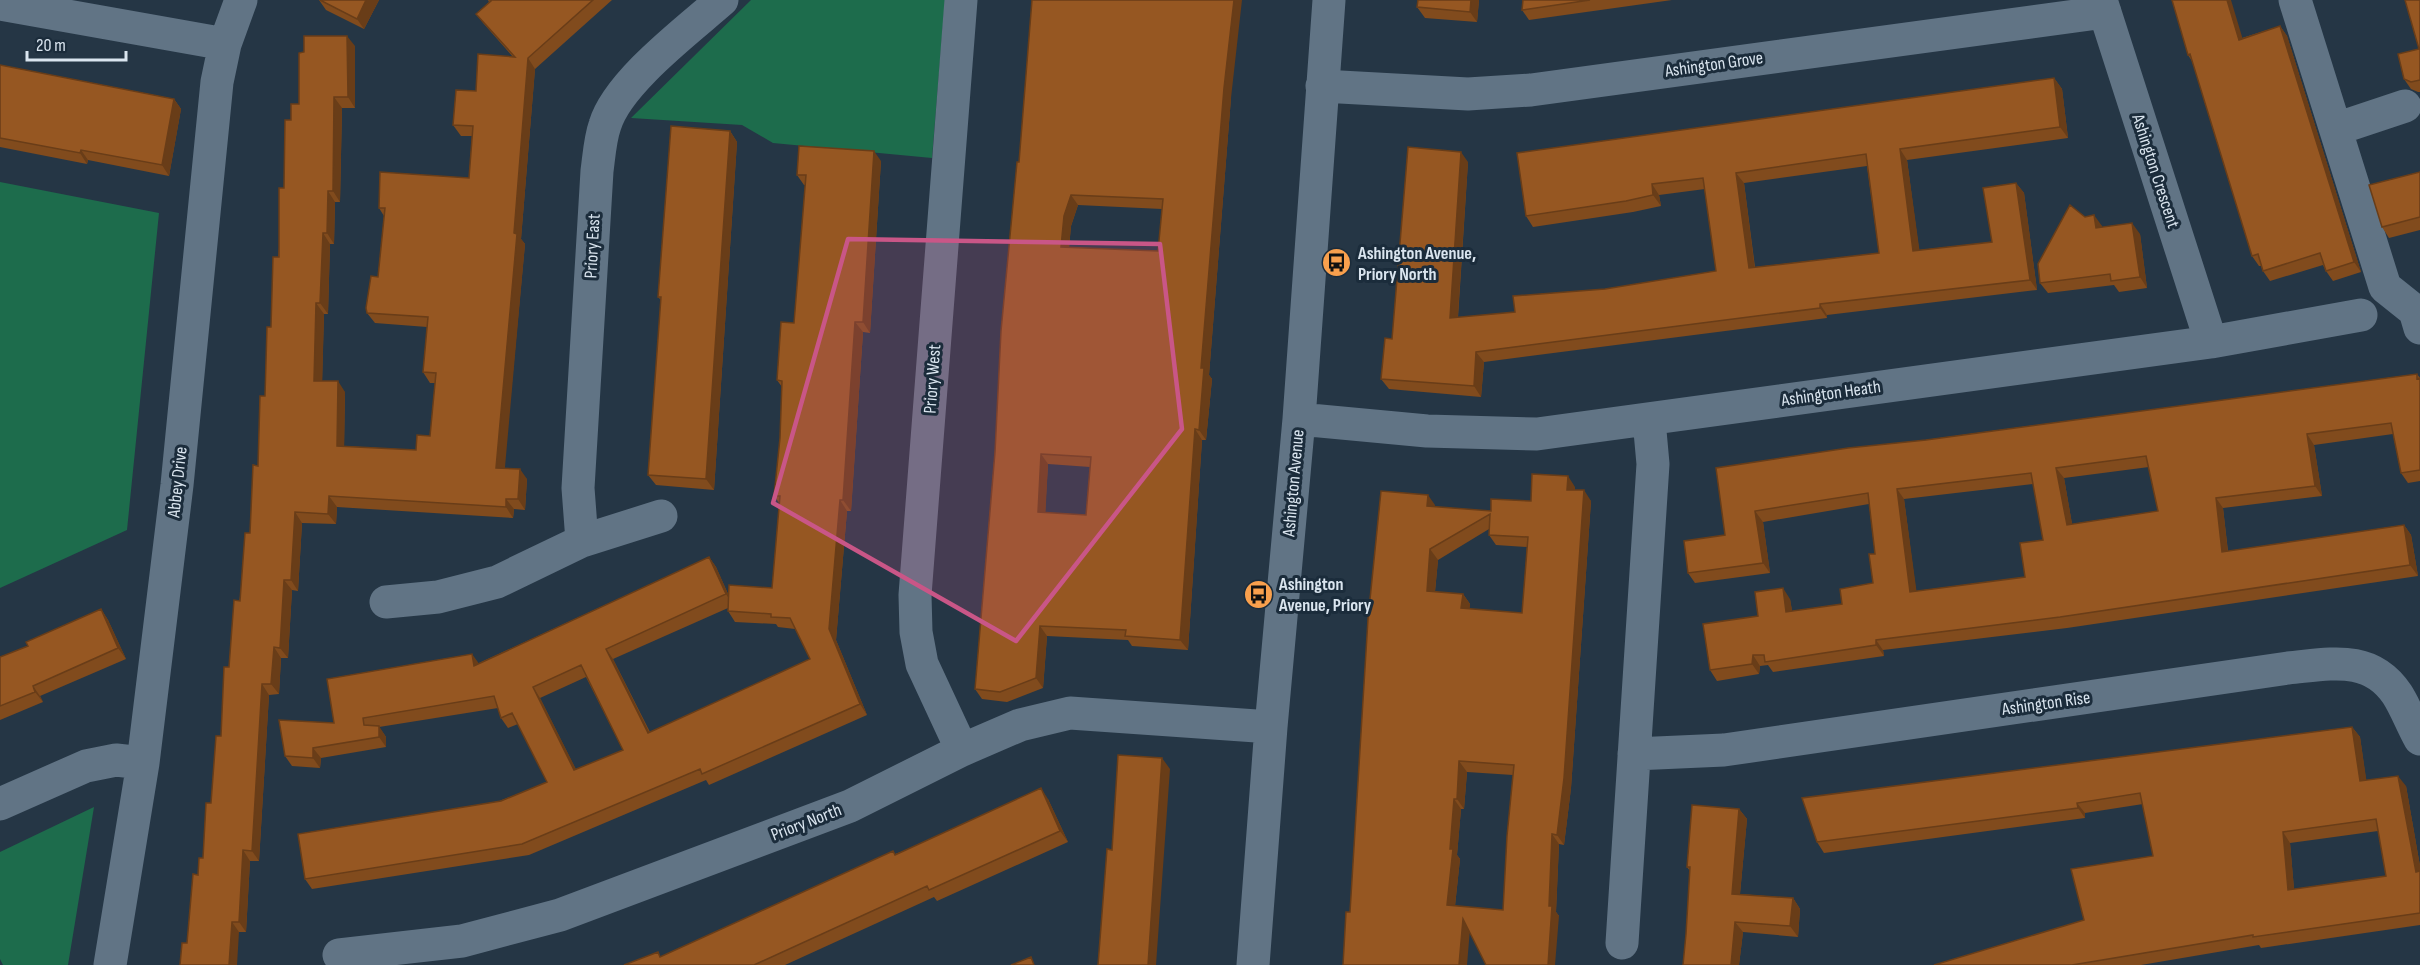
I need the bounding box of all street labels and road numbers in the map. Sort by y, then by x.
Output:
street label: Ashington Grove [1663,47,1764,82]
street label: Ashington Crescent [2127,111,2184,231]
street label: Priory East [580,213,605,279]
street label: Priory West [920,343,945,414]
street label: Ashington Heath [1779,376,1882,411]
street label: Ashington Avenue [1278,429,1309,538]
street label: Abbey Drive [163,446,192,520]
street label: Ashington Rise [2000,687,2092,720]
street label: Priory North [768,799,844,846]

